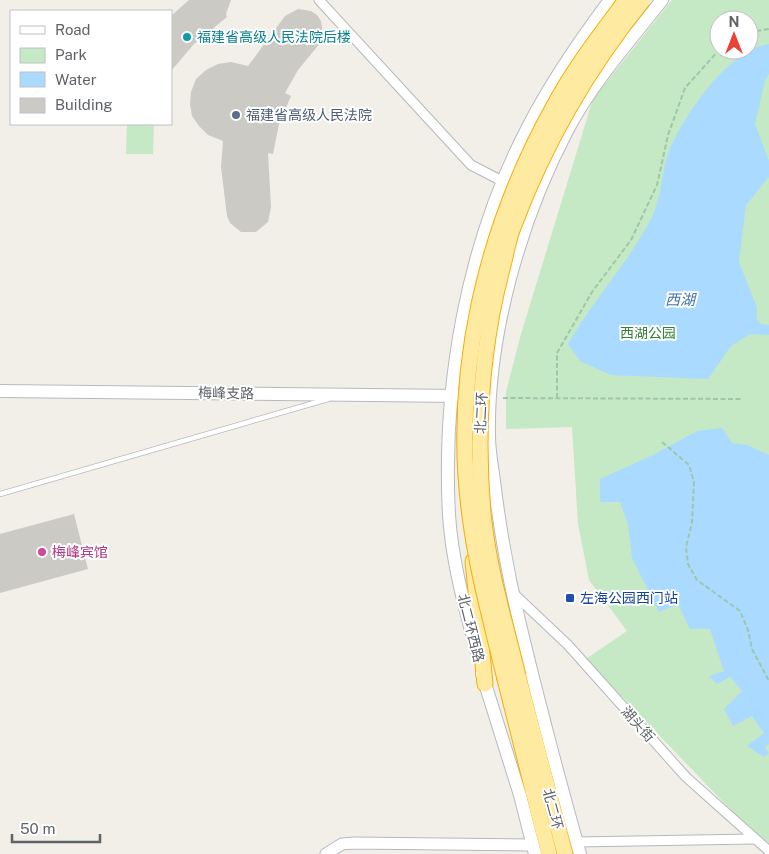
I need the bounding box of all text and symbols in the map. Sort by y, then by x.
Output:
legend [10,10,172,125]
north arrow [709,10,759,60]
text: N [729,14,739,30]
text: Road [55,21,91,38]
place label: 福建省高级人民法院后楼 [197,29,351,45]
marker: 福建省高级人民法院后楼 [181,31,193,43]
text: Park [55,46,87,63]
text: Water [55,71,97,88]
text: Building [55,96,113,113]
place label: 福建省高级人民法院 [246,107,372,123]
marker: 福建省高级人民法院 [230,109,242,121]
water label: 西湖 [665,291,697,308]
park label: 西湖公园 [620,325,676,341]
street label: 梅峰支路 [198,385,254,401]
street label: 北二环 [472,392,490,434]
place label: 梅峰宾馆 [52,544,108,560]
marker: 梅峰宾馆 [36,546,48,558]
place label: 左海公园西门站 [580,590,678,606]
street label: 北二环西路 [455,592,487,664]
marker: 左海公园西门站 [564,592,576,604]
street label: 湖头街 [618,703,658,745]
street label: 北二环 [540,787,566,831]
scale bar [12,812,100,844]
text: 50 m [20,820,55,837]

